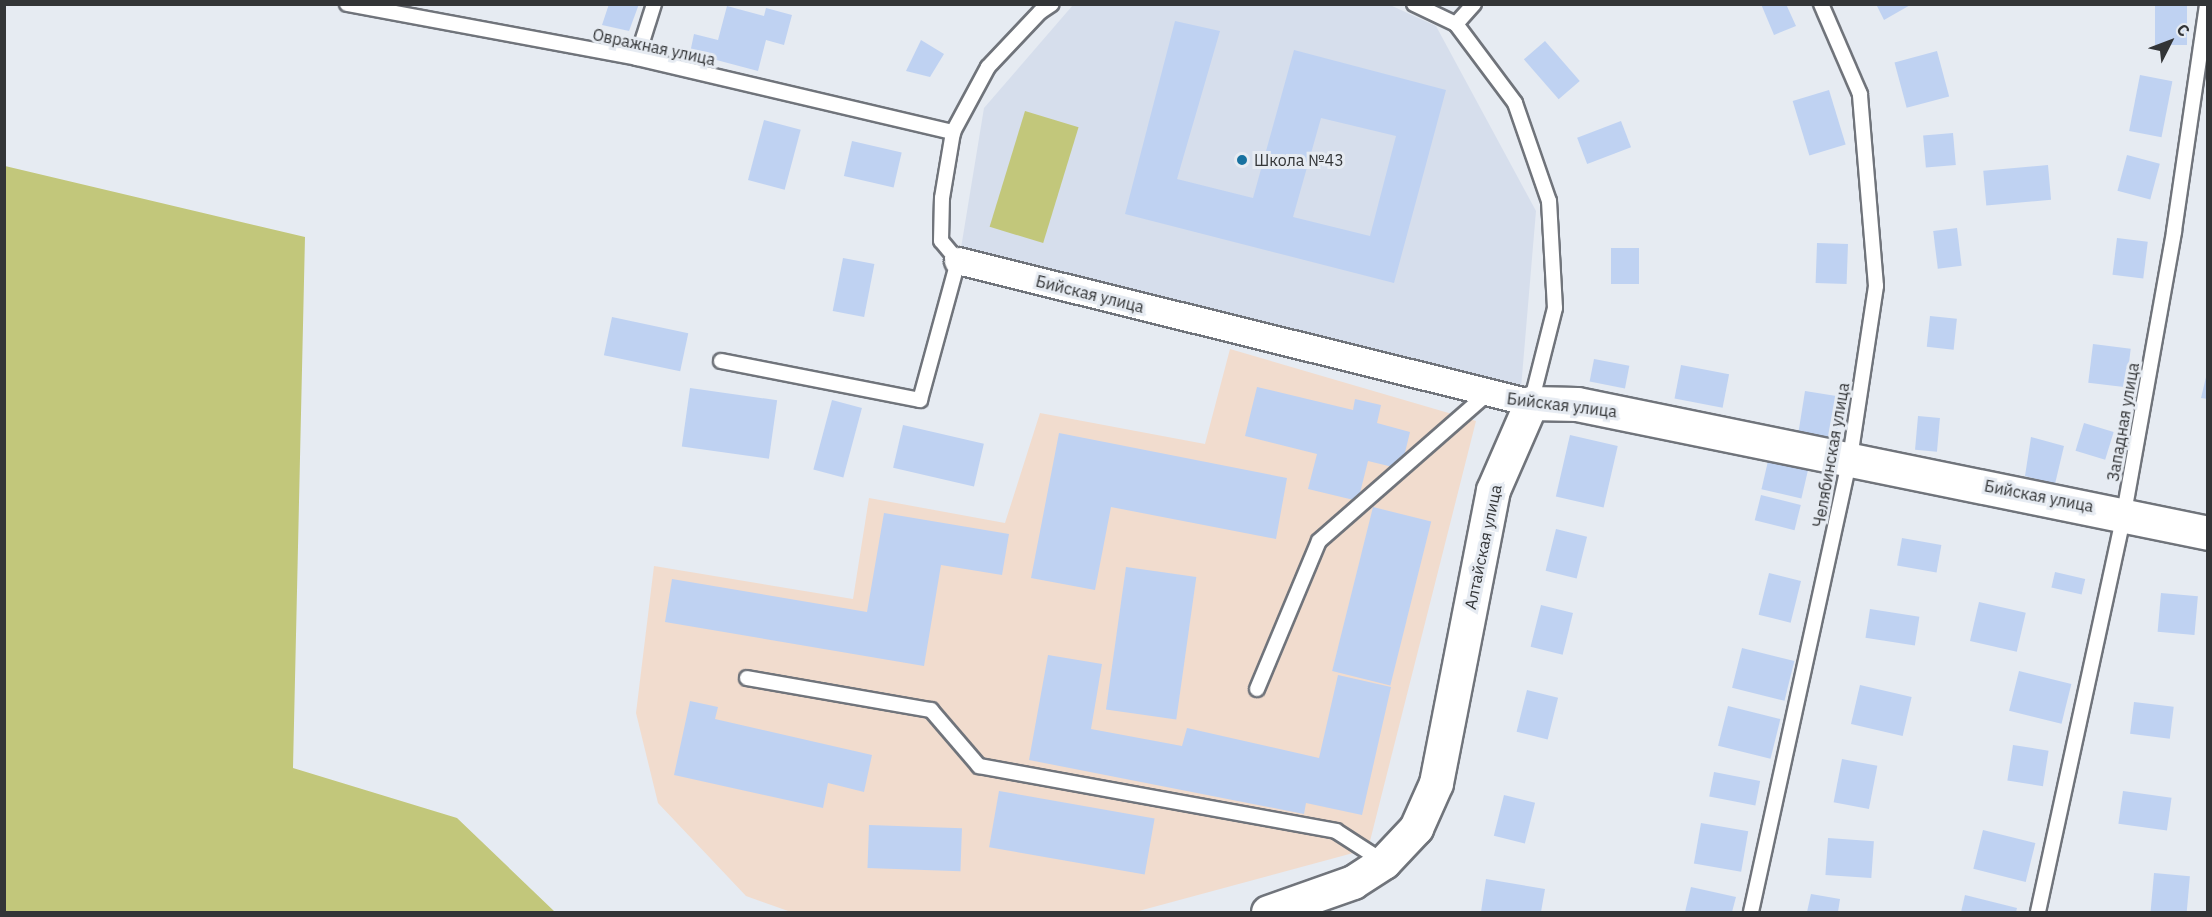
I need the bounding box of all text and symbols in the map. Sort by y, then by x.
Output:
north arrow [2140,12,2200,72]
text: С [2172,19,2194,41]
street label: Овражная улица [591,25,717,69]
place label: Школа №43 [1254,150,1344,170]
marker: Школа №43 [1235,153,1249,167]
street label: Бийская улица [1034,271,1146,317]
street label: Западная улица [2103,361,2143,483]
street label: Челябинская улица [1809,381,1853,529]
street label: Бийская улица [1506,389,1618,421]
street label: Бийская улица [1983,476,2095,516]
street label: Алтайская улица [1460,483,1506,611]

